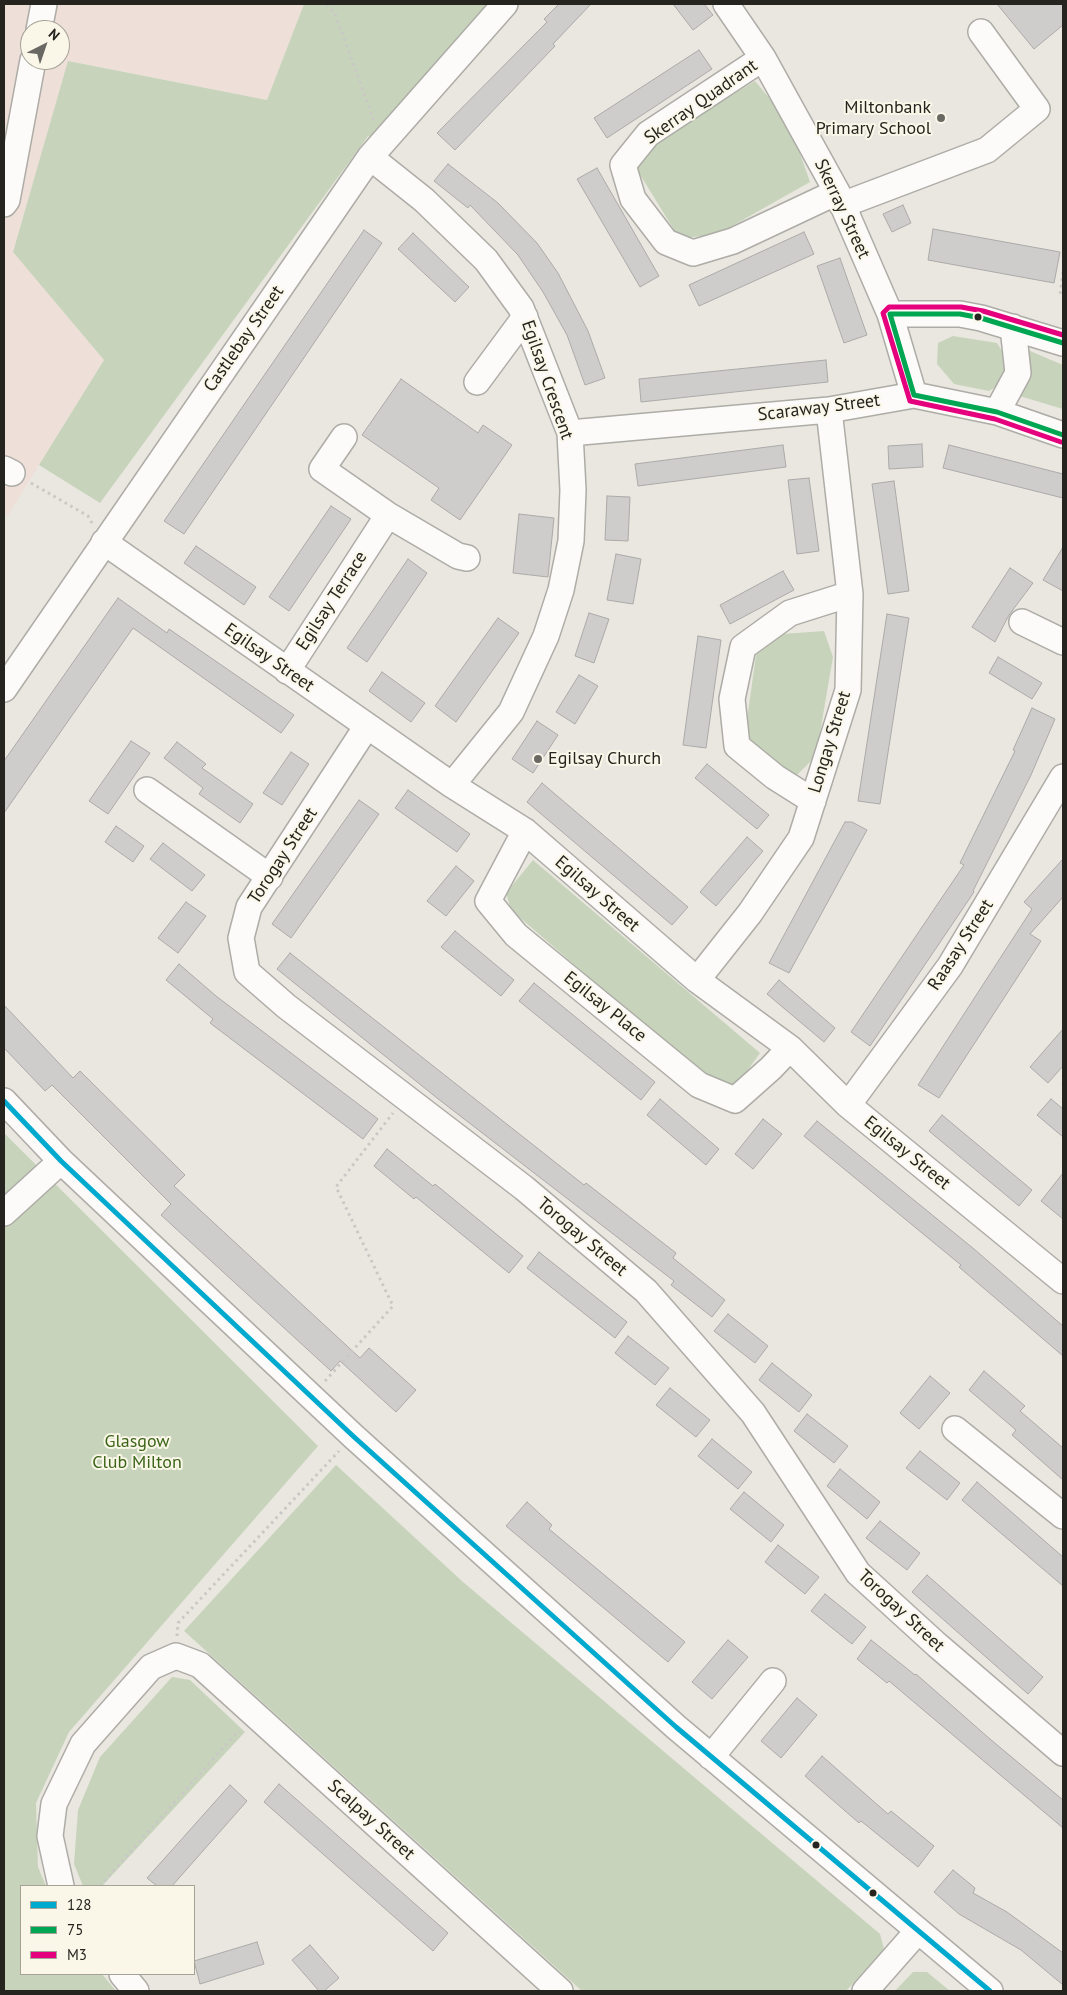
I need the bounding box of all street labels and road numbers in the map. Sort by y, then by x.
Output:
street label: Skerray Quadrant [640,55,762,149]
street label: Skerray Street [810,156,874,262]
street label: Castlebay Street [199,282,289,396]
street label: Egilsay Crescent [516,318,578,442]
street label: Scaraway Street [757,390,881,426]
street label: Egilsay Terrace [292,547,372,655]
street label: Egilsay Street [220,619,318,697]
street label: Longay Street [804,688,856,796]
street label: Torogay Street [244,804,322,908]
street label: Egilsay Street [550,851,644,937]
street label: Raasay Street [924,895,998,995]
street label: Egilsay Place [559,967,651,1047]
street label: Egilsay Street [859,1112,955,1194]
street label: Torogay Street [533,1193,631,1281]
street label: Torogay Street [853,1565,949,1657]
street label: Scalpay Street [323,1775,419,1865]

